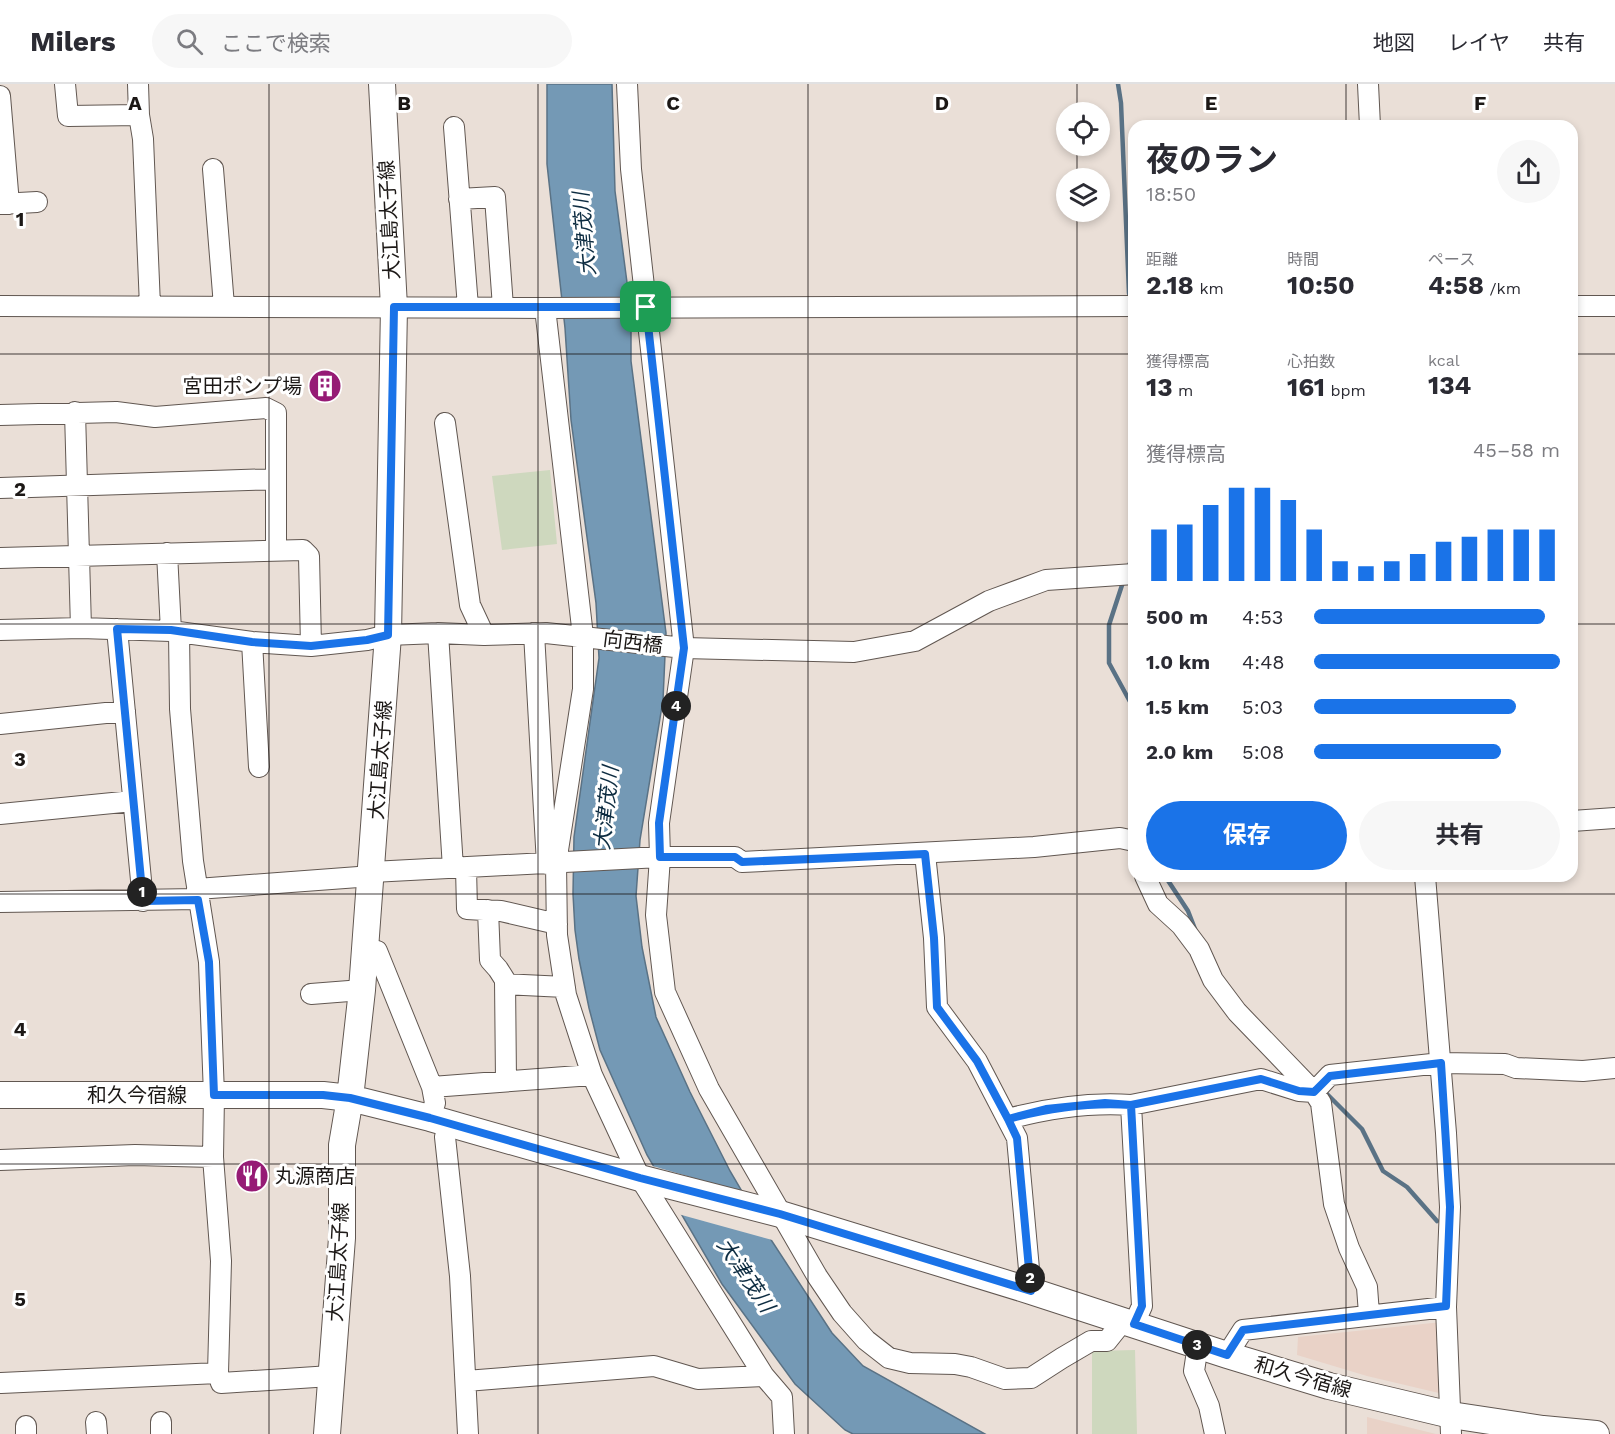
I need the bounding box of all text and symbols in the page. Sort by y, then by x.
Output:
search box [152,14,572,68]
text: Milers [30,25,116,58]
icon: search [173,25,206,58]
text: 地図 [1373,30,1415,55]
text: レイヤ [1448,30,1510,55]
text: 共有 [1543,30,1585,55]
text: ここで検索 [221,31,331,56]
text: A [128,91,142,115]
text: B [397,91,411,115]
text: C [666,91,680,115]
text: D [935,91,949,115]
text: E [1205,91,1217,115]
text: F [1474,91,1486,115]
map controls [1056,102,1110,222]
button: locate [1056,102,1110,156]
text: 夜のラン [1146,140,1278,179]
button: share [1497,140,1560,203]
street label: 大江島太子線 [374,159,404,281]
button: layers [1056,168,1110,222]
text: 18:50 [1146,182,1196,206]
water label: 大津茂川 [568,189,600,277]
text: 1 [16,207,24,231]
text: 距離 [1146,250,1178,269]
text: 時間 [1287,250,1319,269]
text: ペース [1428,250,1475,269]
text: 2.18 [1146,270,1194,300]
text: 10:50 [1287,270,1355,300]
text: 4:58 [1428,270,1484,300]
text: km [1194,279,1224,298]
text: /km [1484,279,1521,298]
pin [620,281,671,332]
icon: arrive [629,290,662,323]
text: kcal [1428,351,1460,370]
text: 獲得標高 [1146,352,1210,371]
text: 心拍数 [1287,352,1335,371]
building icon: 宮田ポンプ場 [307,368,343,404]
text: 134 [1428,370,1471,400]
text: 13 [1146,372,1173,402]
text: 161 [1287,372,1325,402]
place label: 宮田ポンプ場 [183,374,302,398]
text: m [1173,381,1193,400]
text: bpm [1325,381,1366,400]
text: 45–58 m [1473,438,1560,462]
text: 獲得標高 [1146,442,1226,466]
text: 2 [14,477,26,501]
text: 500 m [1146,605,1208,629]
text: 4:53 [1242,605,1283,629]
street label: 向西橋 [602,626,664,658]
text: 1.0 km [1146,650,1210,674]
text: 4:48 [1242,650,1285,674]
pin: 4 [661,691,691,721]
text: 1.5 km [1146,695,1209,719]
text: 5:03 [1242,695,1283,719]
text: 4 [671,696,681,715]
street label: 大江島太子線 [364,699,396,821]
text: 2.0 km [1146,740,1213,764]
text: 5:08 [1242,740,1284,764]
text: 3 [14,747,26,771]
water label: 大津茂川 [589,763,623,851]
button: 保存 [1146,801,1347,870]
button: 共有 [1359,801,1560,870]
pin: 1 [127,877,157,907]
text: 1 [139,882,145,901]
text: 4 [14,1017,27,1041]
street label: 和久今宿線 [87,1083,187,1107]
restaurant icon: 丸源商店 [234,1158,270,1194]
place label: 丸源商店 [275,1164,355,1188]
street label: 大江島太子線 [323,1201,353,1323]
water label: 大津茂川 [712,1233,781,1318]
pin: 2 [1015,1263,1045,1293]
text: 2 [1025,1268,1035,1287]
text: 5 [14,1287,26,1311]
pin: 3 [1182,1330,1212,1360]
text: 3 [1192,1335,1202,1354]
street label: 和久今宿線 [1252,1352,1354,1402]

